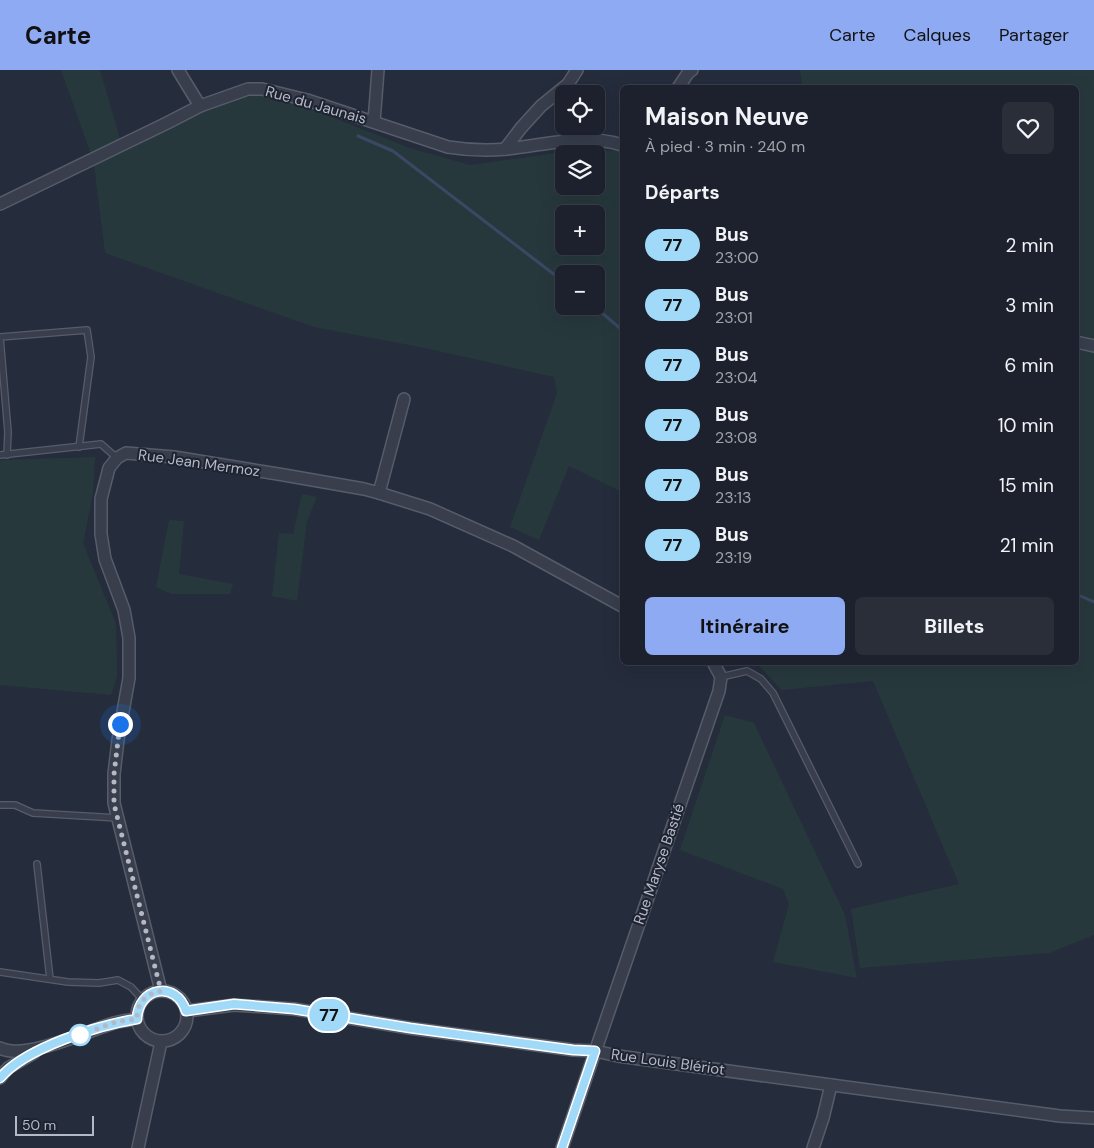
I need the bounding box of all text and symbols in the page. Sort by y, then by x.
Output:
text: Carte [25,20,91,51]
text: Carte [829,23,876,47]
text: Calques [904,23,971,47]
text: Partager [999,23,1069,47]
street label: Rue du Jaunais [263,81,369,129]
map controls [555,85,605,315]
button: locate [555,85,605,135]
text: Maison Neuve [645,101,809,132]
button: heart [1002,102,1054,154]
text: À pied · 3 min · 240 m [645,136,805,157]
button: layers [555,145,605,195]
text: Départs [645,180,720,205]
button: + [555,205,605,255]
text: Bus [715,222,749,247]
text: 77 [663,233,682,257]
text: 2 min [1006,233,1054,258]
text: 23:00 [715,247,759,268]
button: − [555,265,605,315]
text: Bus [715,282,749,307]
text: 77 [663,293,682,317]
text: 3 min [1005,293,1054,318]
text: 23:01 [715,307,753,328]
text: Bus [715,342,749,367]
text: 77 [663,353,682,377]
text: 6 min [1005,353,1054,378]
text: 23:04 [715,367,758,388]
text: Bus [715,402,749,427]
text: 77 [663,413,682,437]
text: 10 min [998,413,1054,438]
text: 23:08 [715,427,758,448]
street label: Rue Jean Mermoz [137,445,261,481]
text: Bus [715,462,749,487]
text: 77 [663,473,682,497]
text: 15 min [999,473,1054,498]
text: 23:13 [715,487,751,508]
text: Bus [715,522,749,547]
text: 77 [663,533,682,557]
text: 21 min [1000,533,1054,558]
text: 23:19 [715,547,752,568]
button: Itinéraire [645,597,845,655]
button: Billets [855,597,1054,655]
your location [108,712,133,737]
street label: Rue Maryse Bastié [629,801,689,927]
line badge: 77 [306,999,352,1031]
text: 77 [319,1003,339,1027]
unlabelled marker [69,1024,91,1046]
street label: Rue Louis Blériot [610,1044,726,1080]
scale bar [15,1113,94,1136]
text: 50 m [22,1116,56,1134]

